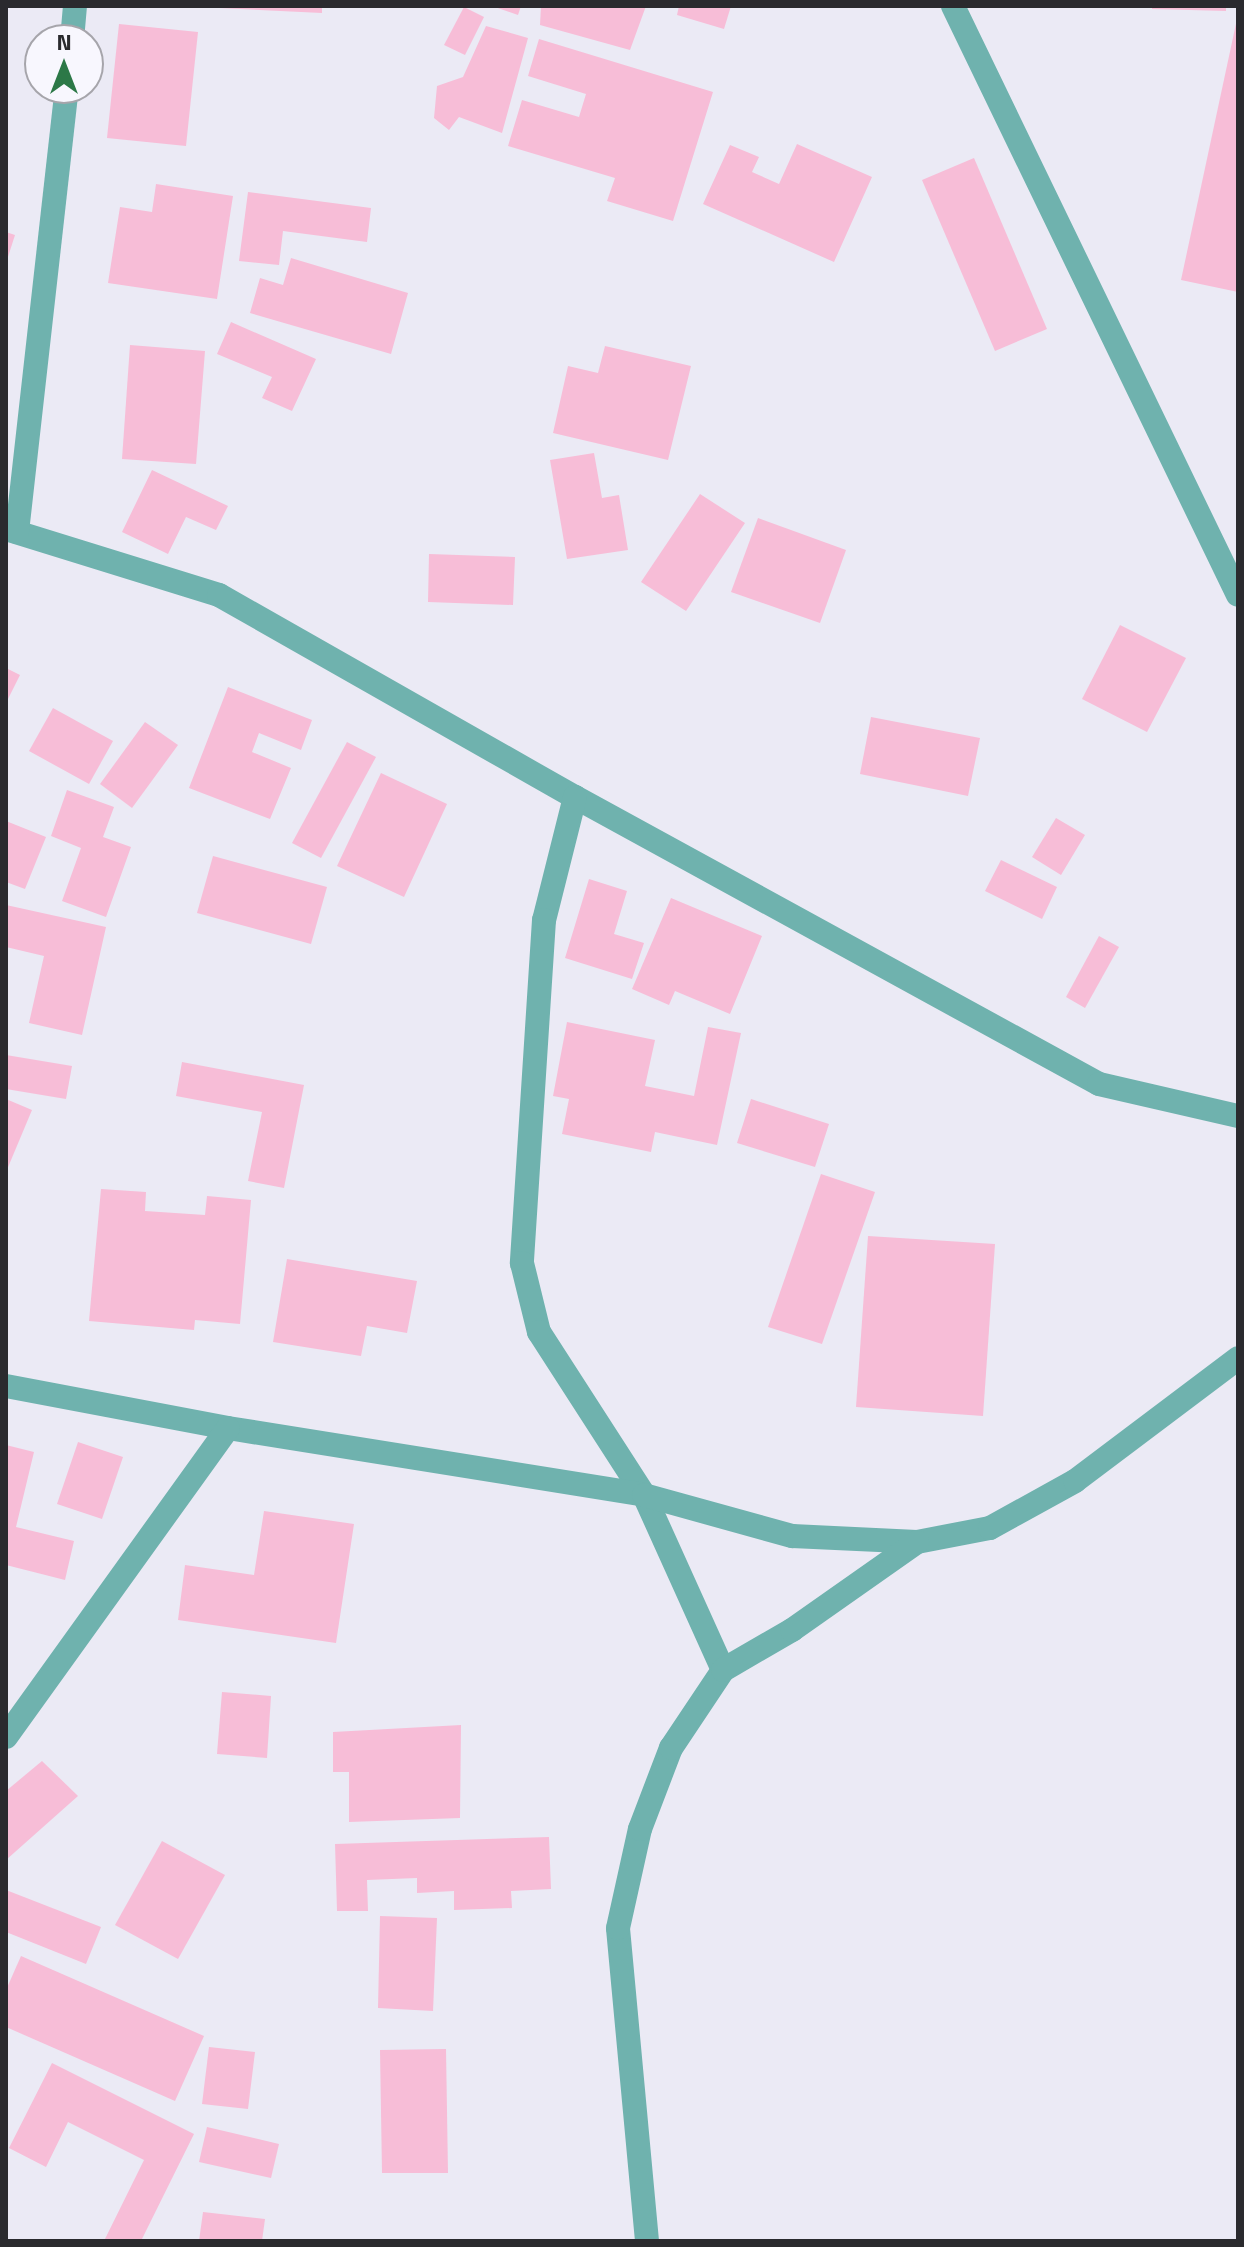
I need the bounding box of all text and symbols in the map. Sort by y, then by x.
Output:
north arrow [24,24,104,104]
text: N [56,25,72,59]

